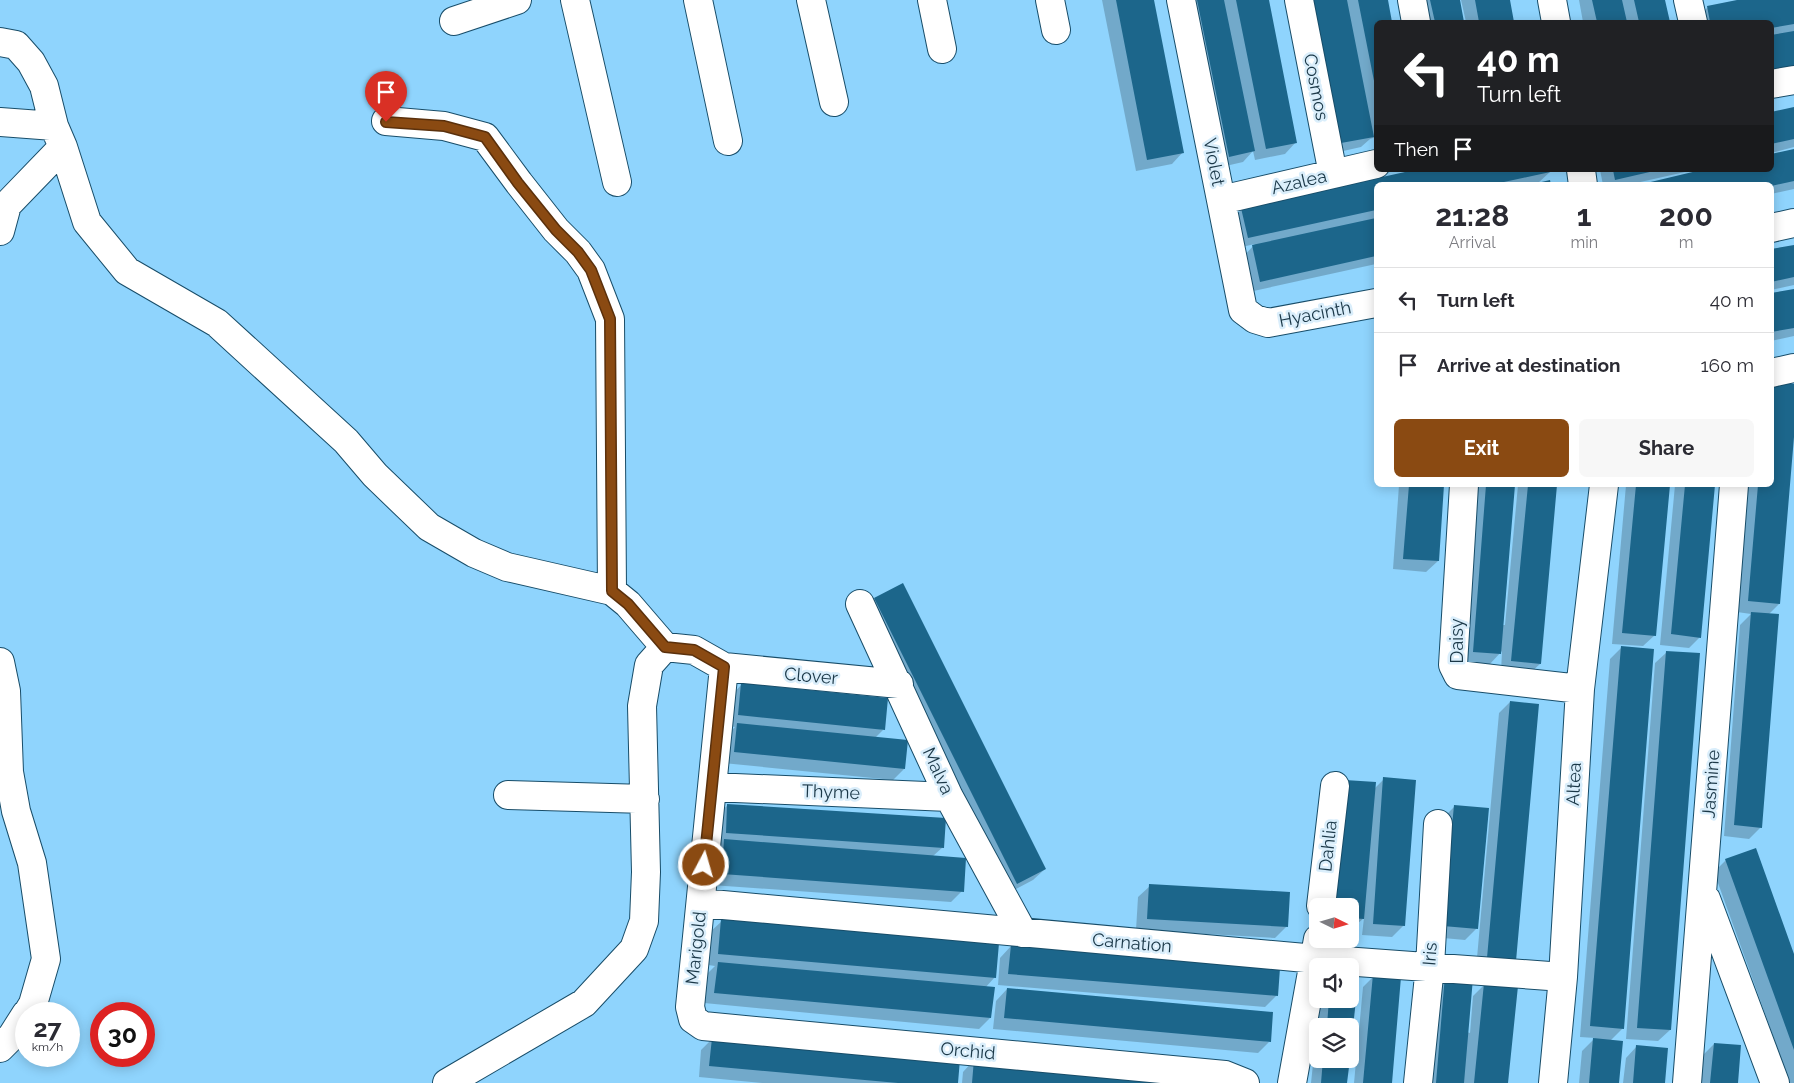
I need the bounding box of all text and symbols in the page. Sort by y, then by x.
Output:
text: 40 m [1477,39,1559,80]
icon: left [1394,40,1459,105]
street label: Cosmos [1300,52,1333,122]
pin [365,71,407,122]
icon: arrive [372,78,400,106]
text: Turn left [1477,81,1561,107]
icon: arrive [1449,135,1477,163]
street label: Violet [1200,136,1229,188]
text: Then [1394,138,1439,160]
street label: Azalea [1269,165,1329,198]
text: 21:28 [1435,198,1509,233]
text: 1 [1577,198,1592,233]
text: 200 [1659,198,1713,233]
text: Arrival [1449,233,1496,252]
text: min [1570,233,1598,252]
text: m [1679,233,1693,252]
icon: left [1394,286,1422,314]
text: Turn left [1437,289,1514,311]
text: 40 m [1710,289,1754,311]
street label: Hyacinth [1277,296,1353,331]
icon: arrive [1394,351,1422,379]
text: Arrive at destination [1437,354,1621,376]
text: 160 m [1700,354,1754,376]
button: Exit [1394,419,1569,477]
button: Share [1579,419,1754,477]
street label: Daisy [1446,618,1467,663]
street label: Clover [783,663,839,688]
street label: Malva [919,744,958,798]
street label: Jasmine [1698,749,1723,819]
street label: Altea [1562,762,1585,806]
street label: Thyme [802,780,861,803]
street label: Dahlia [1314,819,1341,873]
position arrow [677,838,729,890]
north arrow [1309,898,1359,948]
map controls [1309,898,1359,1068]
street label: Marigold [681,910,710,986]
street label: Carnation [1091,929,1173,956]
street label: Iris [1418,941,1441,966]
button: sound [1309,958,1359,1008]
speed limit sign: 30 [90,1002,155,1067]
text: 27 [33,1013,62,1043]
button: layers [1309,1018,1359,1068]
street label: Orchid [940,1038,996,1063]
text: km/h [32,1040,63,1054]

